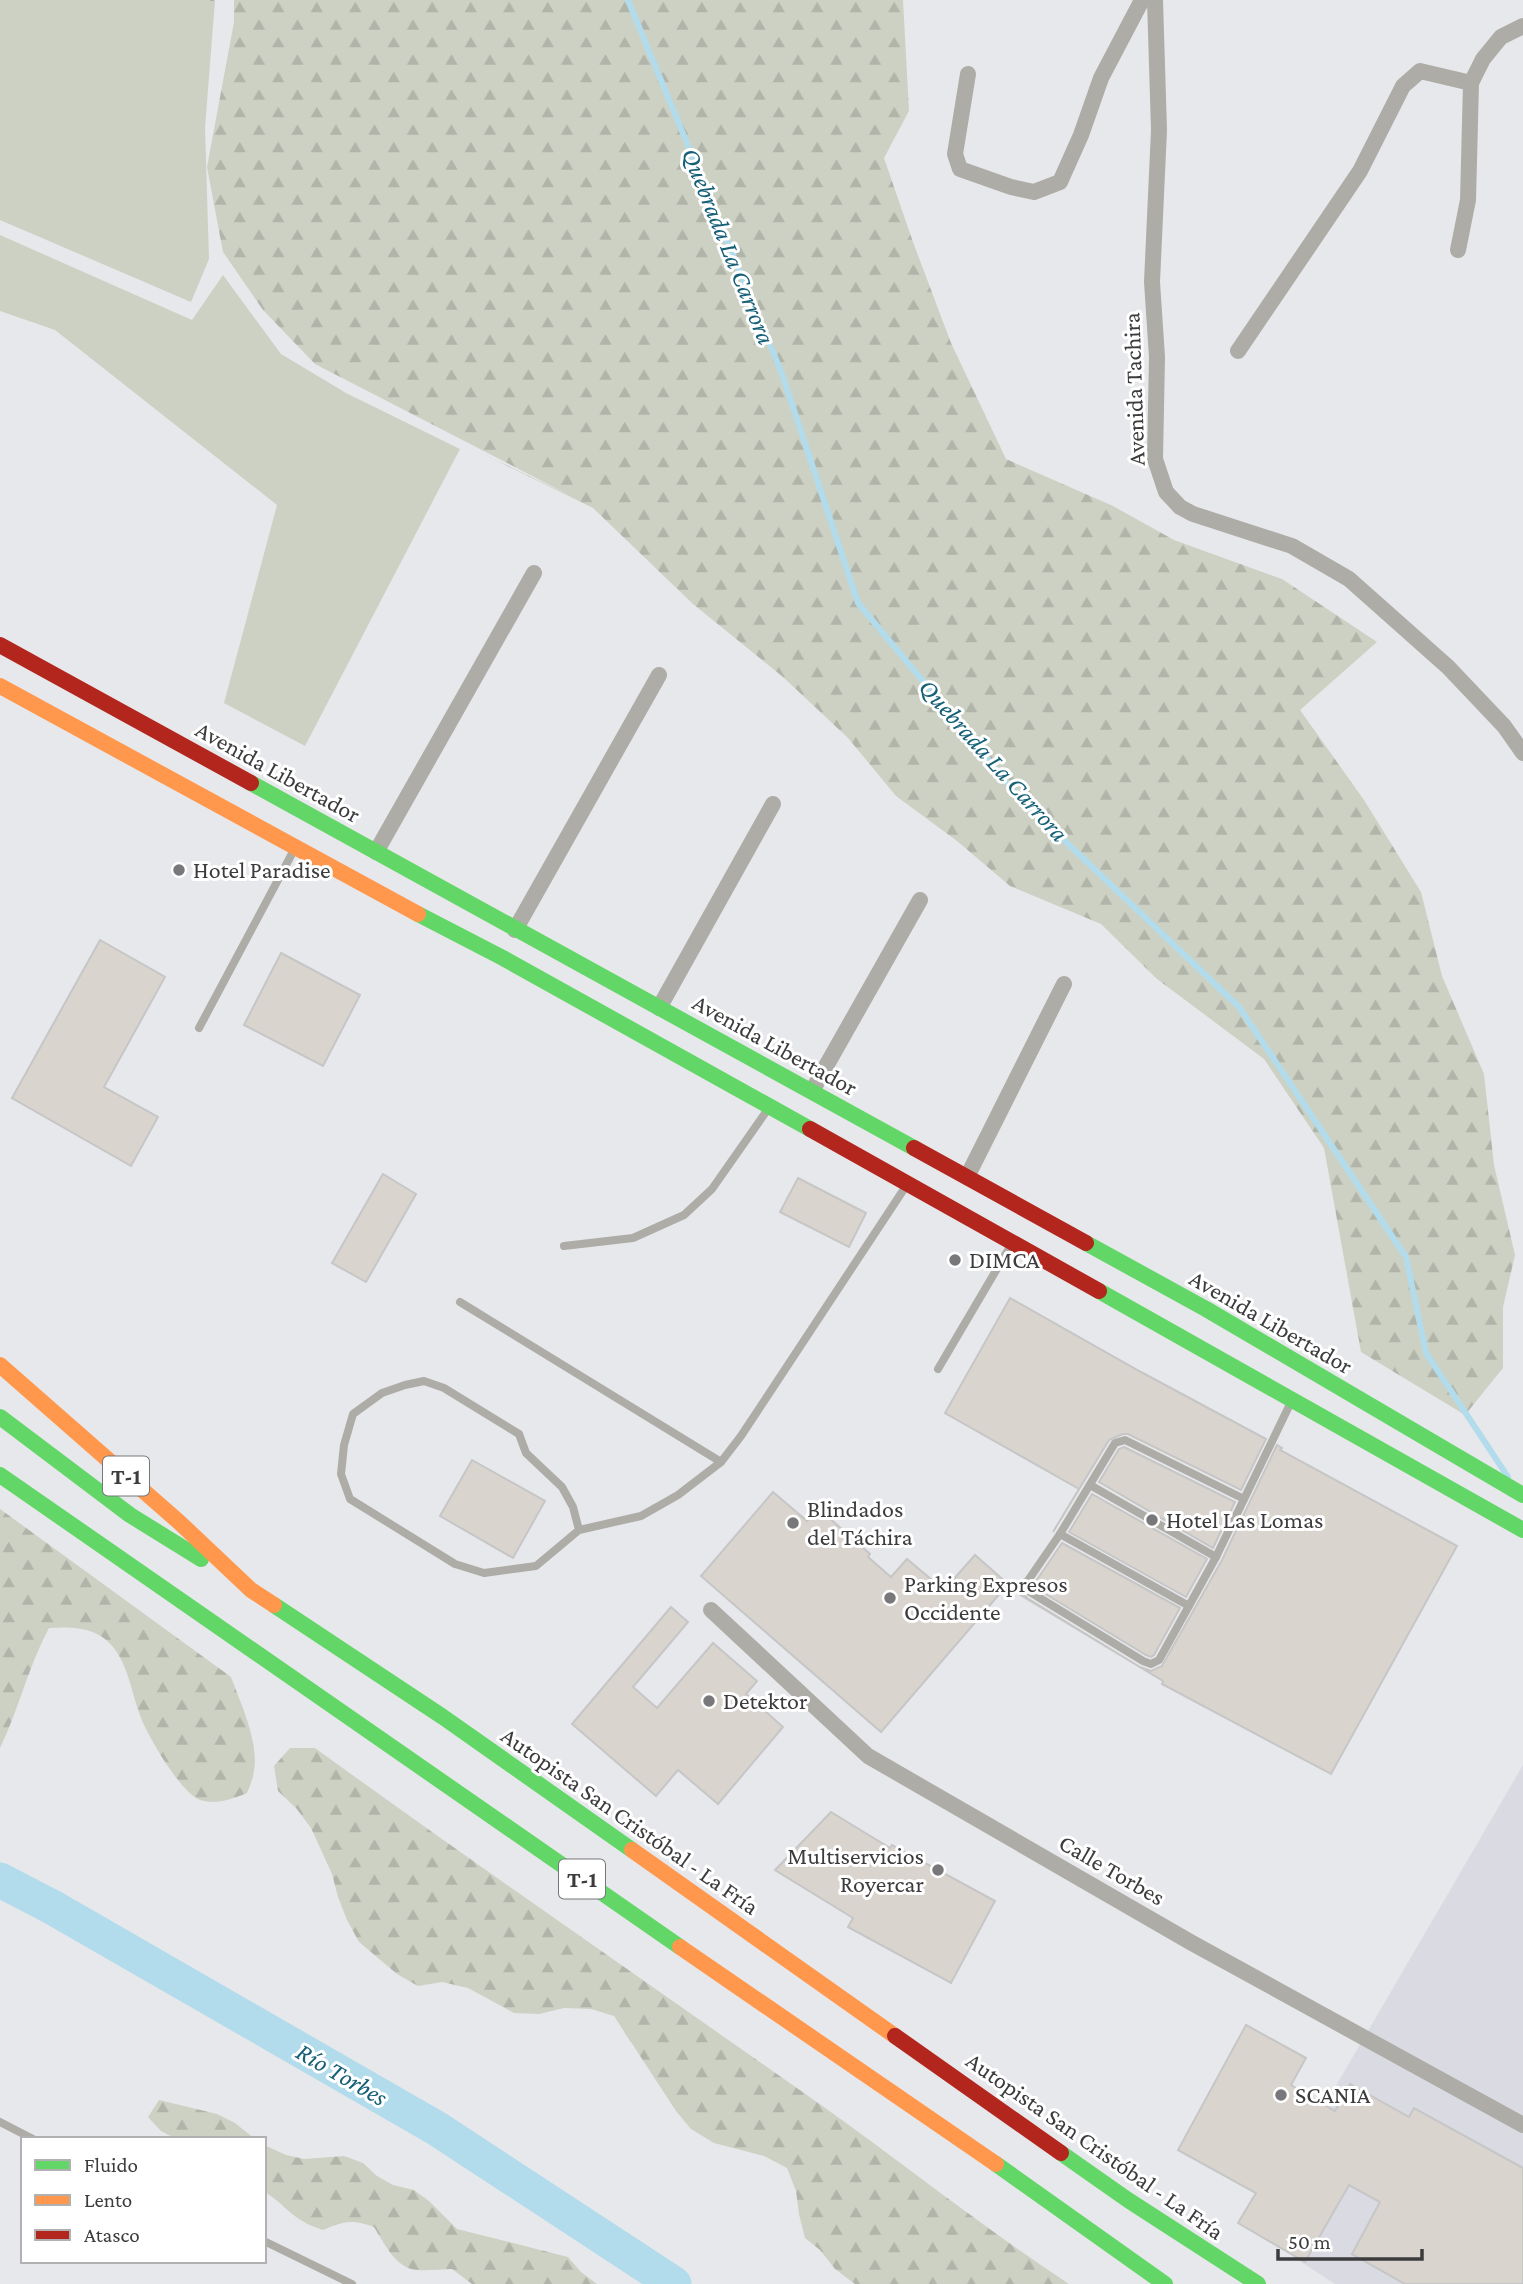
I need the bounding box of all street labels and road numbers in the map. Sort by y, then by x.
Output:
street label: Avenida Tachira [1117,312,1150,466]
street label: Avenida Libertador [191,715,365,828]
street label: Avenida Libertador [688,988,862,1101]
street label: Avenida Libertador [1185,1264,1358,1379]
road number: T-1 [103,1456,149,1496]
street label: Autopista San Cristóbal - La Fría [496,1721,764,1920]
street label: Calle Torbes [1055,1828,1170,1911]
road number: T-1 [559,1860,605,1898]
street label: Autopista San Cristóbal - La Fría [961,2046,1229,2245]

